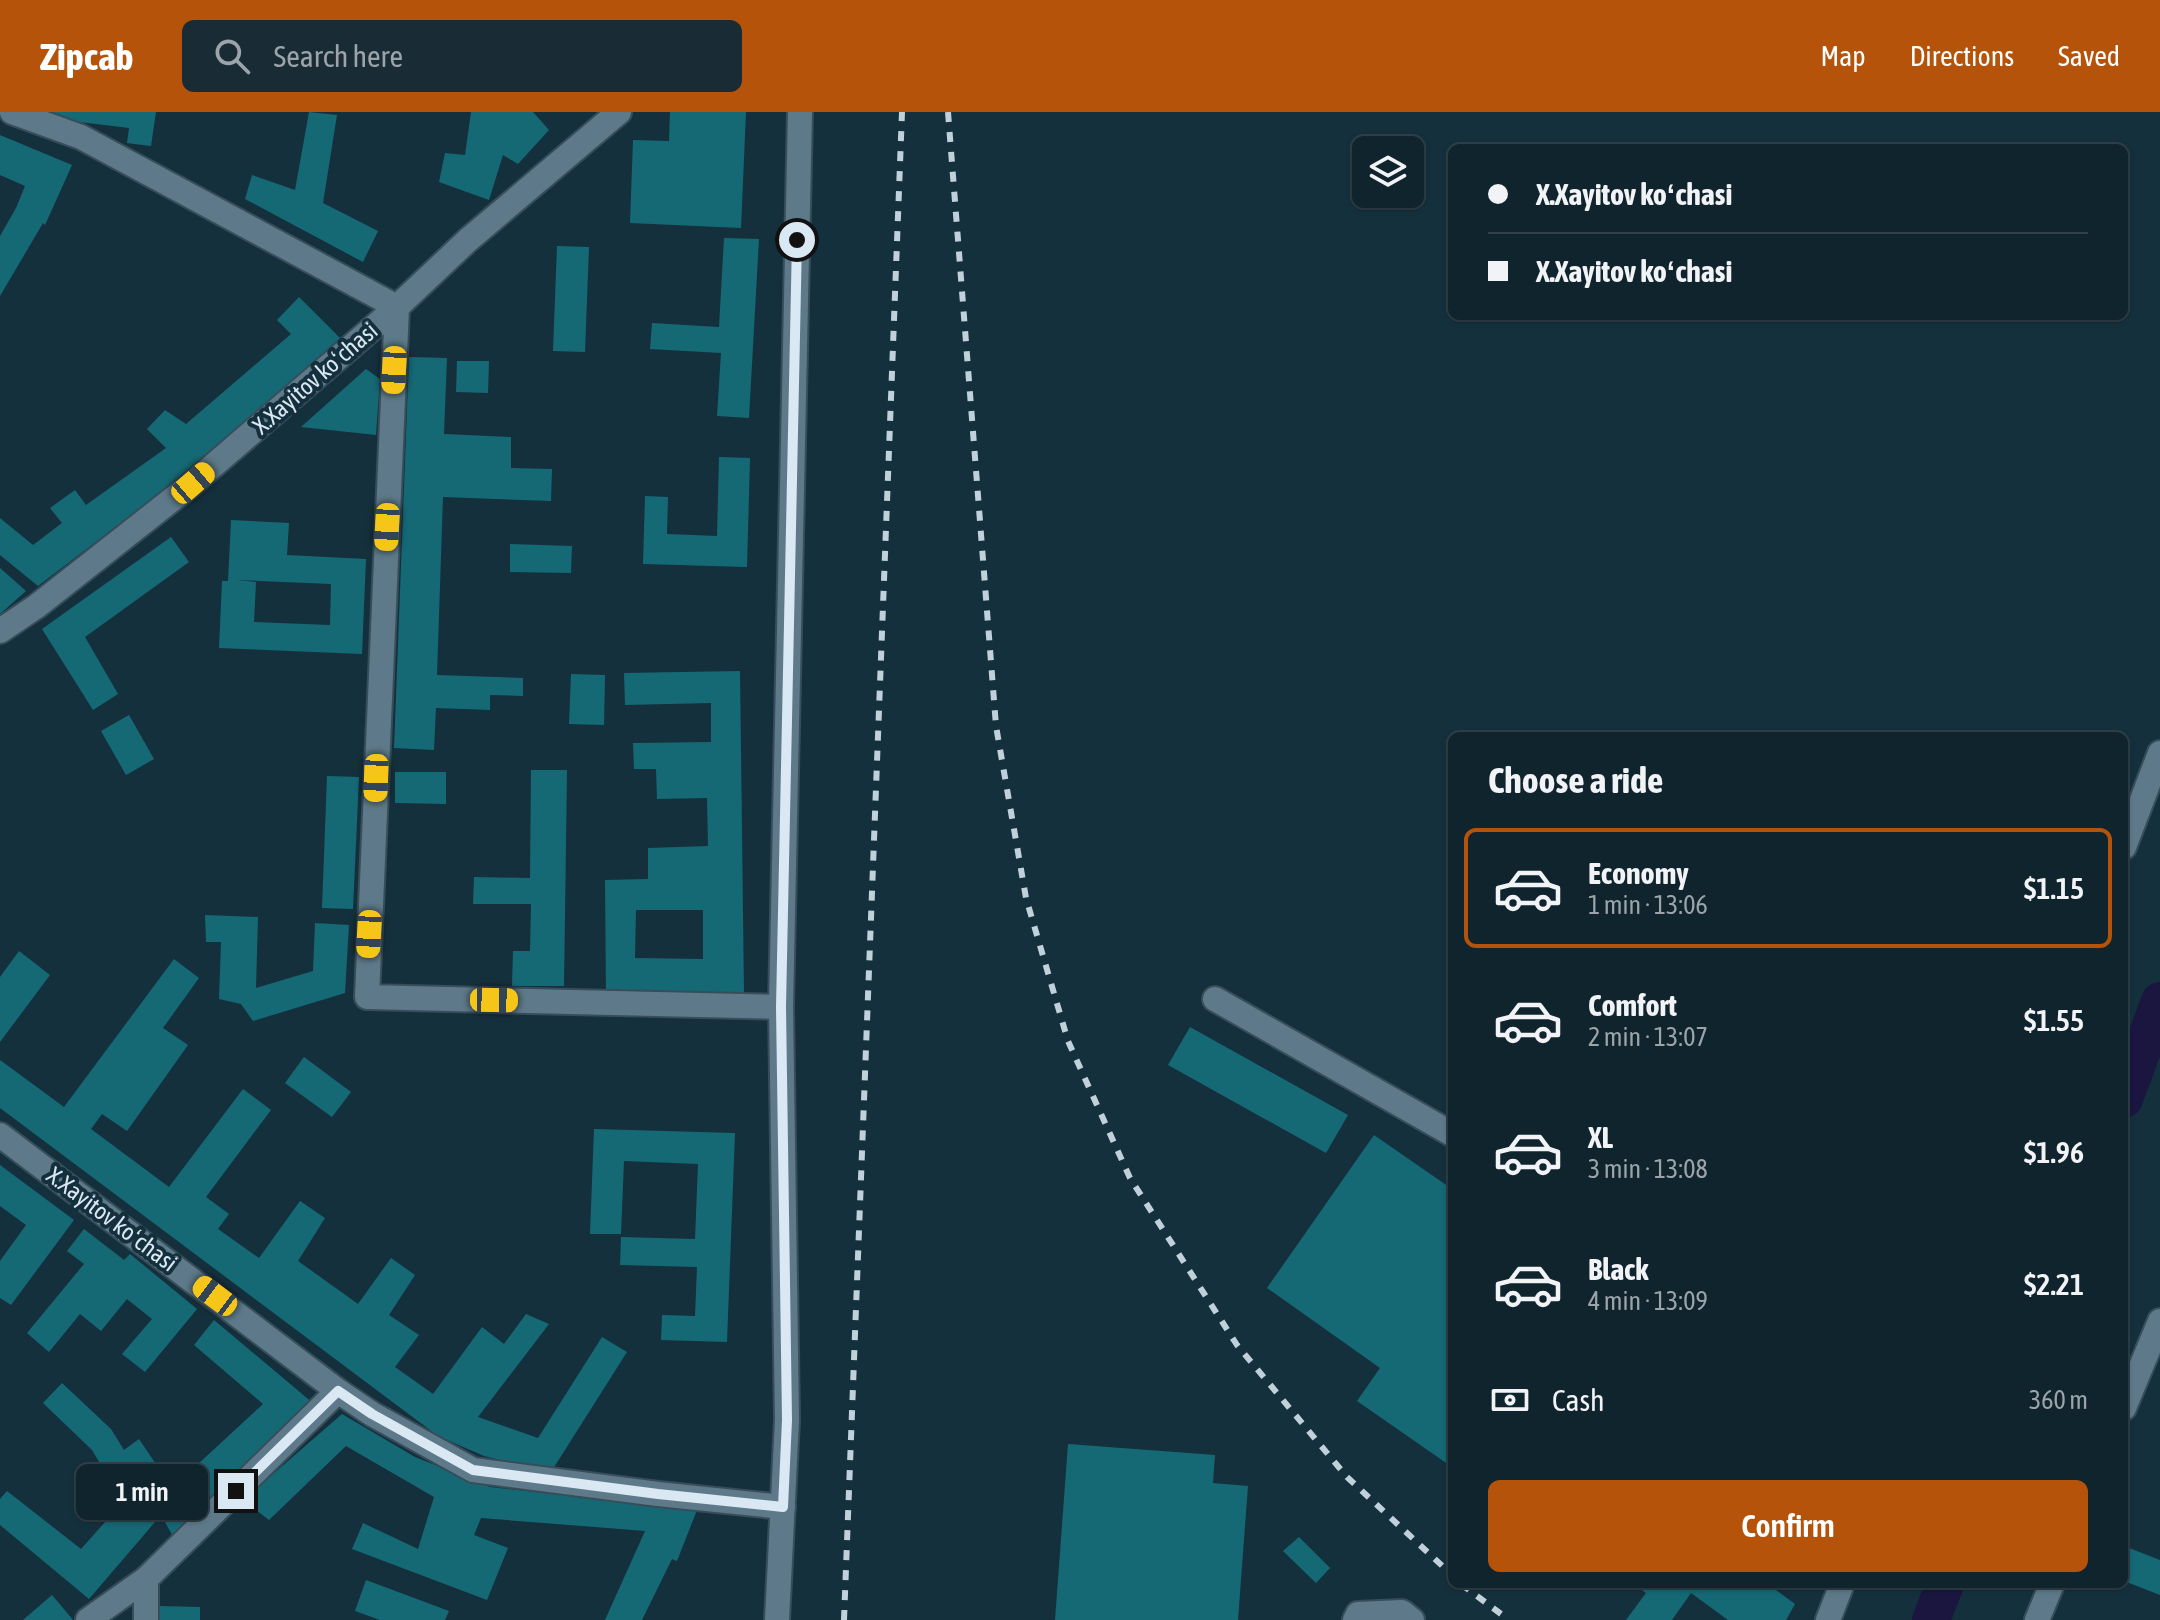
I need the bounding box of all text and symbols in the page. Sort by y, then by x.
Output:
search box [182,20,742,92]
icon: search [210,34,254,78]
text: Zipcab [40,35,134,78]
text: Search here [274,39,403,73]
text: Map [1821,40,1866,72]
text: Directions [1910,40,2014,72]
text: Saved [2058,40,2120,72]
map controls [1352,136,1424,208]
button: layers [1352,136,1424,208]
text: X.Xayitov koʻchasi [1536,177,1732,211]
route start [779,222,815,258]
text: X.Xayitov koʻchasi [1536,254,1732,288]
street label: X.Xayitov koʻchasi [247,317,383,439]
car [381,345,407,395]
car [167,458,219,508]
car [374,502,400,552]
car [363,754,389,802]
text: Choose a ride [1488,759,1663,801]
icon: car [1492,852,1564,924]
text: Economy [1588,856,1689,890]
text: $1.15 [2024,871,2084,905]
text: 1 min · 13:06 [1588,890,1708,920]
car [356,909,382,959]
icon: car [1492,984,1564,1056]
car [470,988,518,1012]
text: Comfort [1588,988,1677,1022]
text: $1.55 [2024,1003,2084,1037]
text: 2 min · 13:07 [1588,1022,1708,1052]
icon: car [1492,1116,1564,1188]
text: XL [1588,1120,1613,1154]
text: $1.96 [2024,1135,2084,1169]
text: 3 min · 13:08 [1588,1154,1708,1184]
street label: X.Xayitov koʻchasi [42,1161,182,1277]
icon: car [1492,1248,1564,1320]
text: Black [1588,1252,1648,1286]
text: $2.21 [2024,1267,2084,1301]
car [189,1272,241,1320]
text: 4 min · 13:09 [1588,1286,1708,1316]
icon: cash [1488,1378,1532,1422]
text: Cash [1552,1383,1605,1417]
text: 360 m [2029,1385,2088,1415]
callout: 1 min [76,1463,208,1519]
route end [218,1473,254,1509]
text: 1 min [115,1477,169,1507]
button: Confirm [1488,1480,2088,1572]

